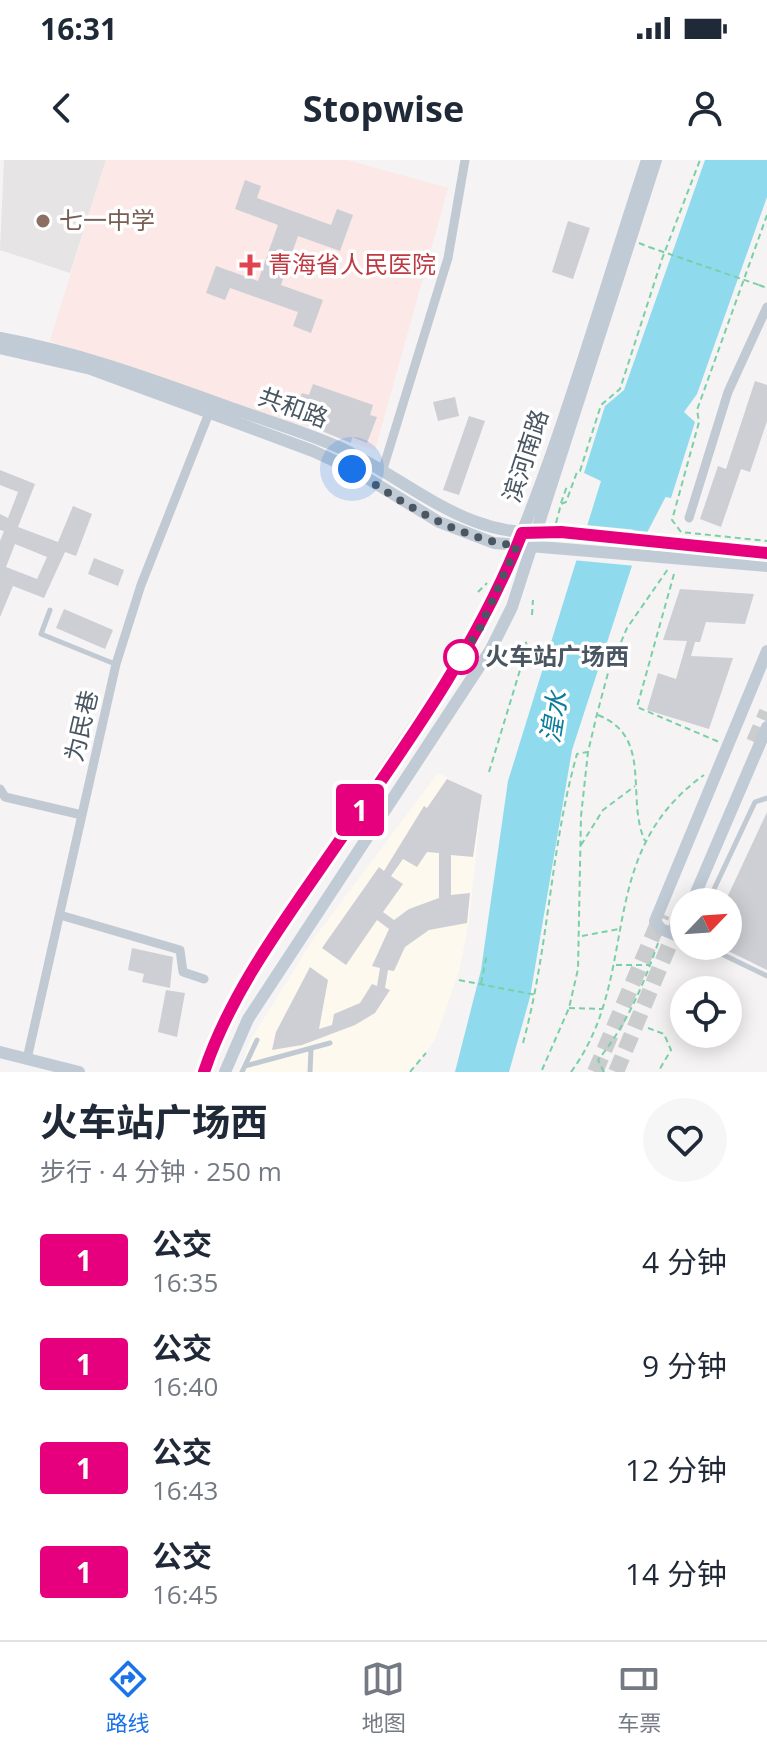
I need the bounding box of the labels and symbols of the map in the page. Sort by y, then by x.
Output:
place label: 七一中学 [59,203,155,236]
marker: 七一中学 [34,212,52,230]
place label: 青海省人民医院 [268,247,436,280]
marker: 青海省人民医院 [239,254,261,276]
street label: 共和路 [254,379,333,434]
street label: 滨河南路 [494,405,555,506]
your location [332,449,372,489]
place label: 火车站广场西 [485,639,629,672]
marker: 火车站广场西 [444,640,478,674]
street label: 为民巷 [56,687,105,764]
water label: 湟水 [531,687,575,745]
line badge: 1 [334,784,386,836]
north arrow [670,888,742,960]

